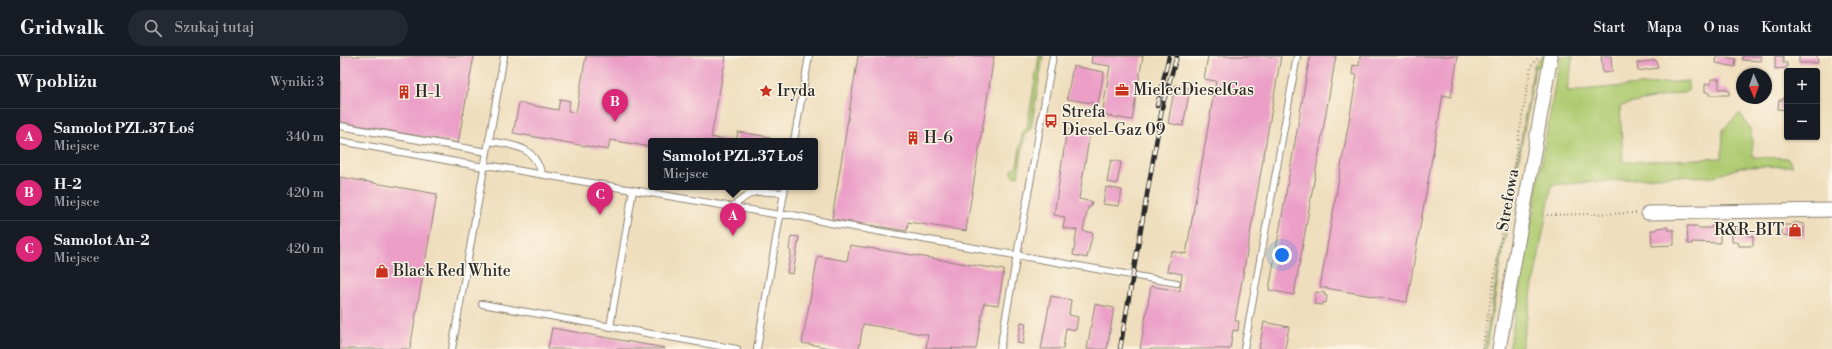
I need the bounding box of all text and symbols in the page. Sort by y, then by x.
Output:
search box [128,10,408,46]
text: Gridwalk [20,16,104,40]
icon: search [142,17,164,39]
text: Szukaj tutaj [174,18,254,37]
text: Start [1593,19,1625,37]
text: Mapa [1647,19,1682,37]
text: O nas [1704,19,1739,37]
text: Kontakt [1761,19,1812,37]
north arrow [1736,68,1772,104]
map controls [1784,68,1820,140]
button: + [1784,68,1820,104]
text: W pobliżu [16,71,97,93]
text: Wyniki: 3 [270,74,324,90]
place label: MielecDieselGas [1133,80,1254,100]
place label: Iryda [777,81,816,101]
place label: H-1 [415,82,441,102]
office icon: MielecDieselGas [1114,82,1130,98]
place icon: Iryda [758,83,774,99]
building icon: H-1 [396,84,412,100]
pin: B [602,89,628,122]
place label: Strefa Diesel-Gaz 09 [1062,102,1166,140]
button: − [1784,104,1820,140]
bus stop icon: Strefa Diesel-Gaz 09 [1043,113,1059,129]
text: Samolot PZL.37 Łoś [54,119,194,138]
place label: H-6 [924,128,953,148]
text: A [24,129,34,145]
text: 340 m [286,129,324,145]
building icon: H-6 [905,130,921,146]
text: Miejsce [54,138,99,154]
popup [648,138,818,190]
text: Samolot PZL.37 Łoś [663,147,803,166]
text: Miejsce [663,166,708,182]
street label: Strefowa [1493,166,1523,233]
text: H-2 [54,175,82,194]
pin: C [587,182,613,215]
text: B [24,185,34,201]
text: 420 m [286,185,324,201]
text: Miejsce [54,194,99,210]
pin: A [720,203,746,236]
place label: R&R-BIT [1714,220,1784,240]
shop icon: R&R-BIT [1787,222,1803,238]
text: Samolot An-2 [54,231,150,250]
text: C [24,241,34,257]
text: 420 m [286,241,324,257]
your location [1272,245,1292,265]
text: Miejsce [54,250,99,266]
place label: Black Red White [392,261,511,281]
shop icon: Black Red White [374,263,390,279]

